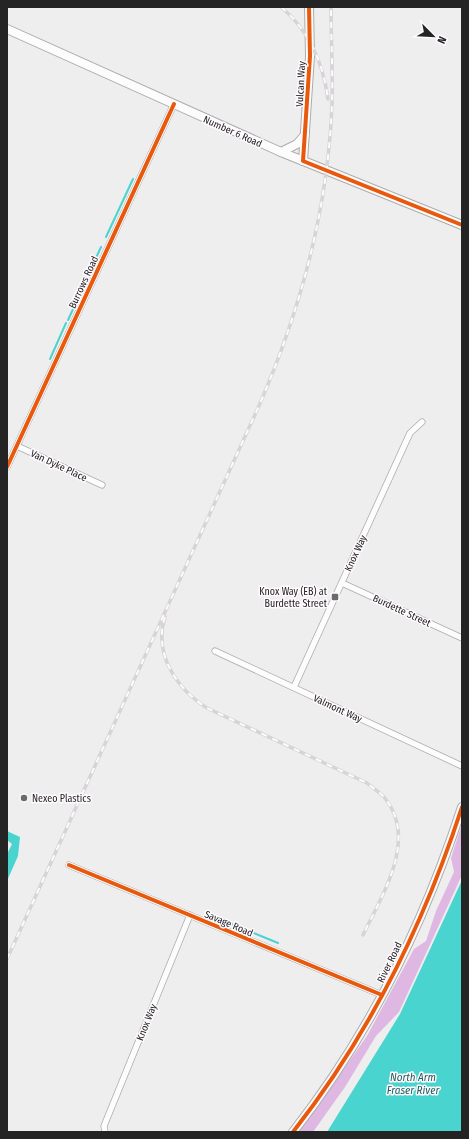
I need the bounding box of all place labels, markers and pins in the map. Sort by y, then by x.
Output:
place label: Knox Way (EB) at Burdette Street [259,585,328,610]
marker: Knox Way (EB) at Burdette Street [330,592,340,602]
marker: Nexeo Plastics [19,793,29,803]
place label: Nexeo Plastics [32,793,91,805]

